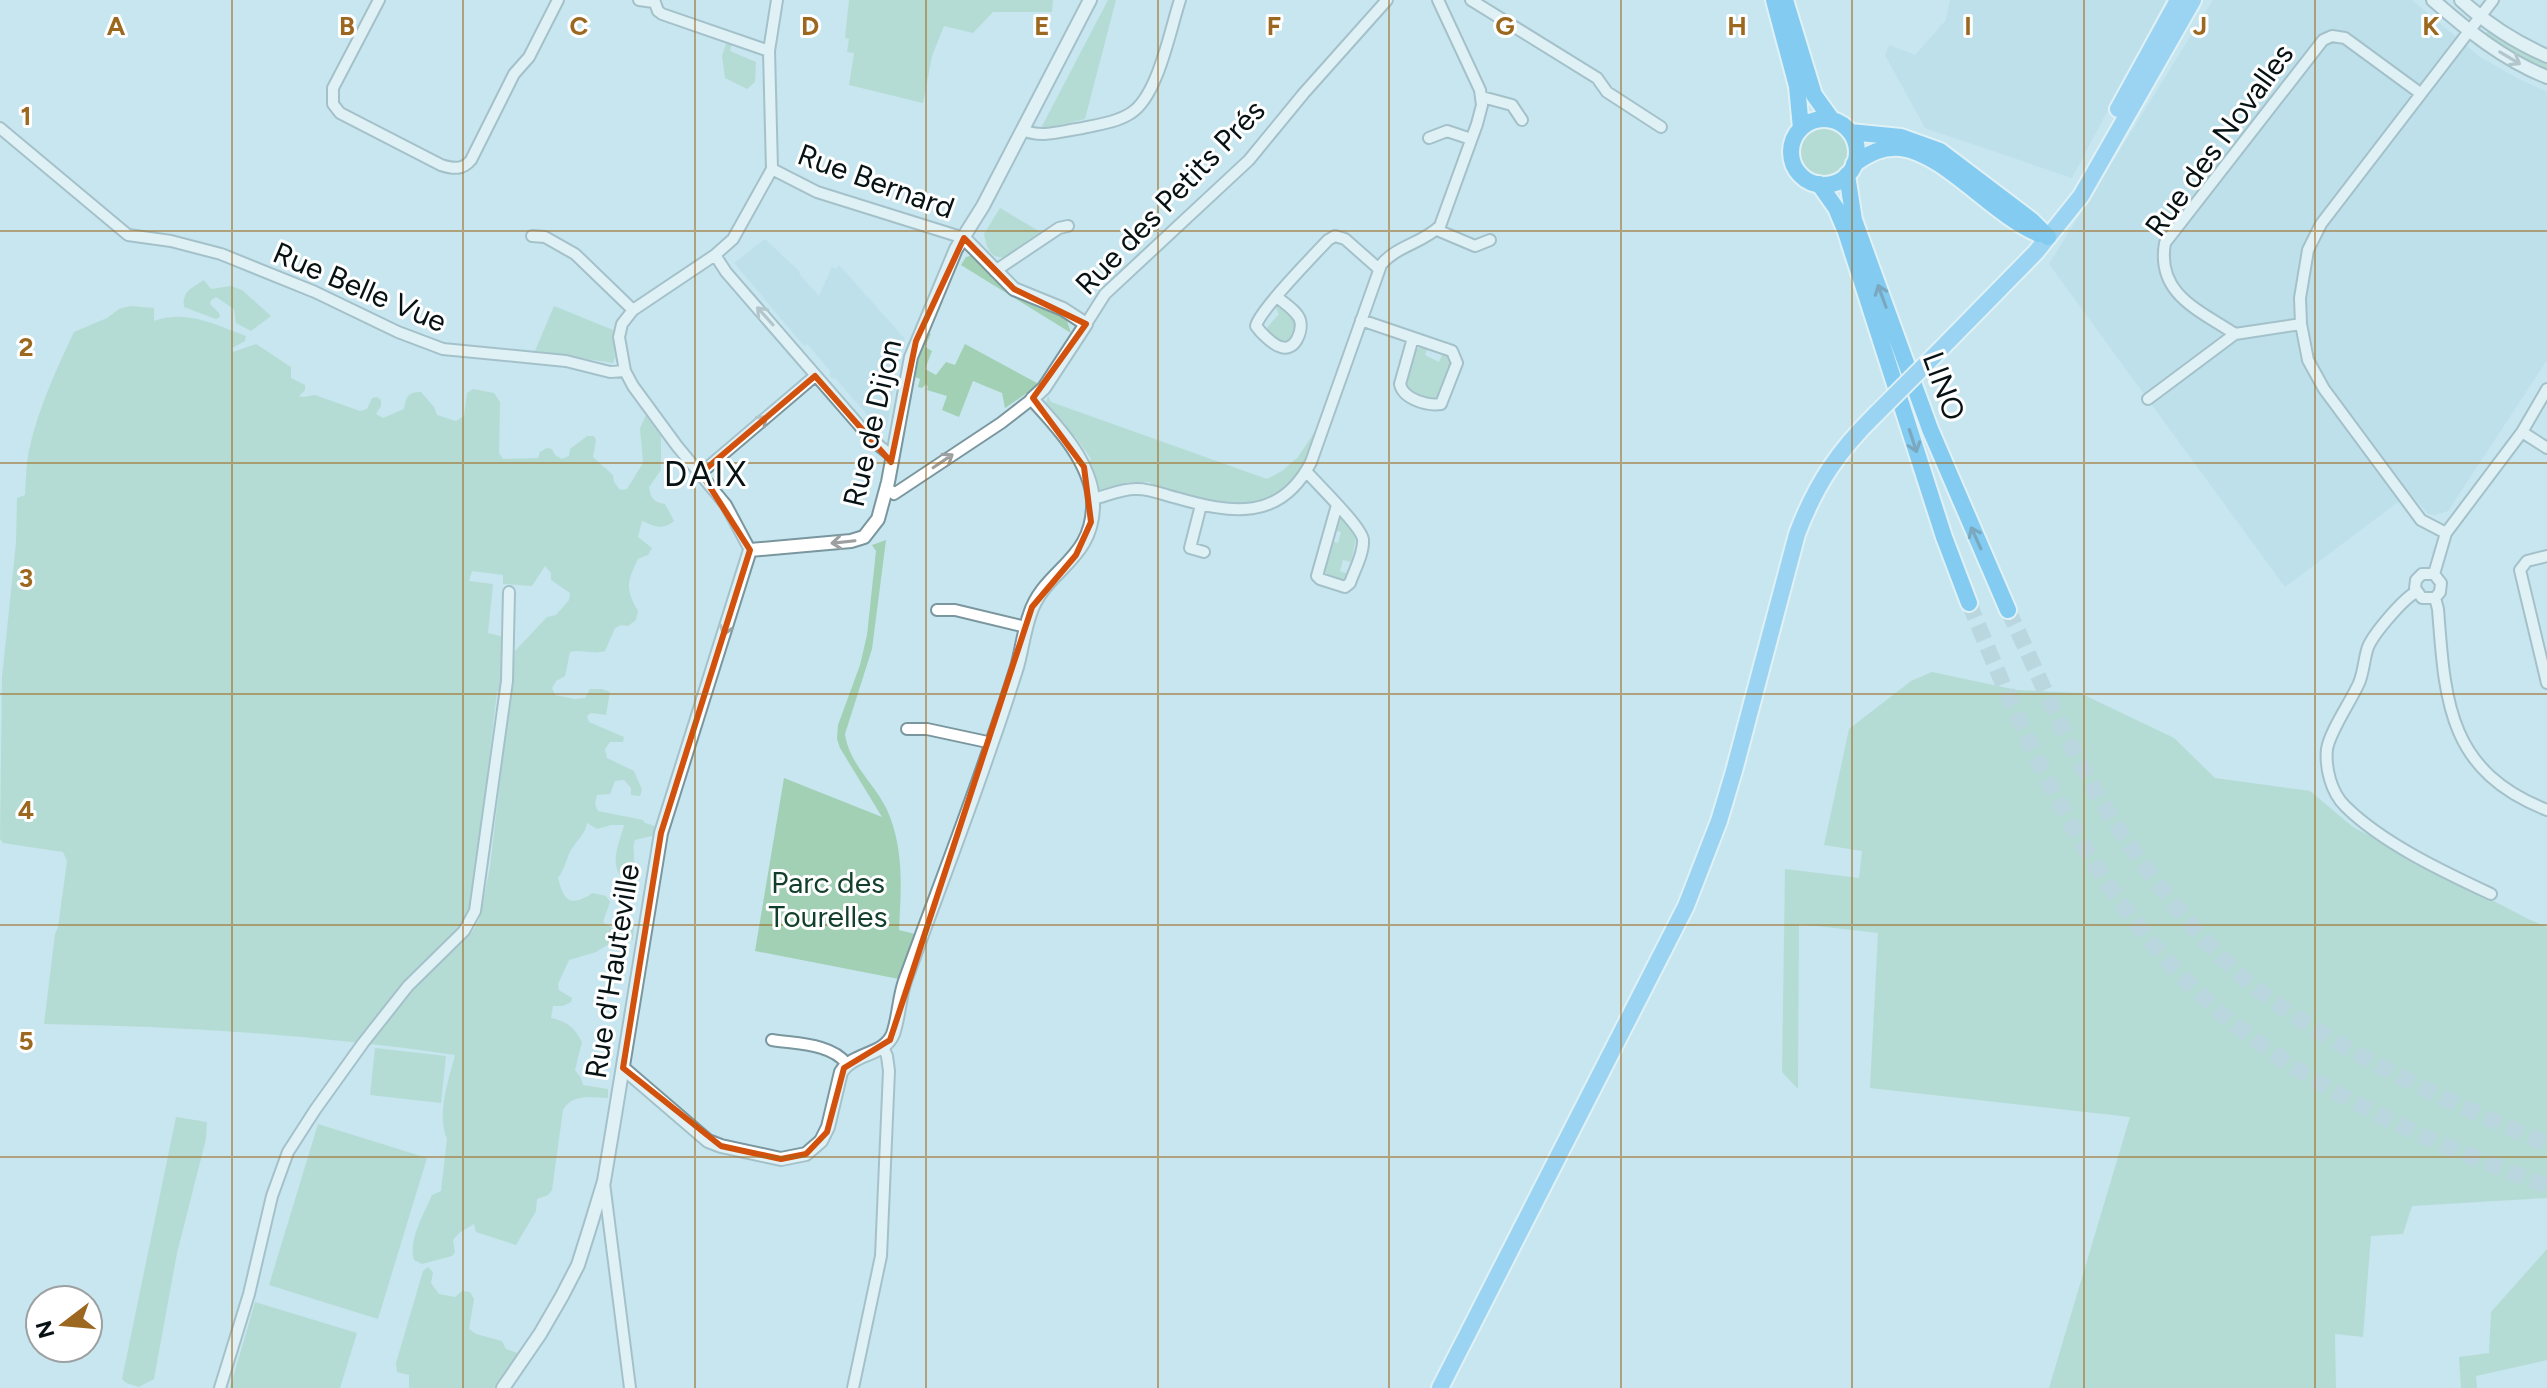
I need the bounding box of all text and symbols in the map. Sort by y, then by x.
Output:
text: A [107,10,126,42]
text: B [339,10,355,42]
text: C [570,10,589,42]
text: D [801,10,819,42]
text: E [1034,10,1050,42]
text: F [1267,10,1281,42]
text: G [1495,10,1515,42]
text: H [1727,10,1747,42]
text: I [1964,10,1972,42]
text: J [2193,10,2207,42]
text: K [2422,10,2440,42]
street label: Rue des Novalles [2137,36,2301,244]
one-way arrow [2498,50,2521,66]
street label: Rue des Petits Prés [1067,92,1273,302]
text: 1 [21,100,31,132]
street label: Rue Bernard [793,136,959,226]
street label: Rue Belle Vue [268,234,452,340]
one-way arrow [1874,284,1888,309]
one-way arrow [756,306,774,326]
text: 2 [18,331,34,363]
street label: Rue de Dijon [835,336,909,510]
street label: LINO [1915,347,1973,425]
one-way arrow [747,415,768,433]
one-way arrow [1906,429,1921,454]
one-way arrow [931,453,954,469]
district label: DAIX [664,454,748,495]
one-way arrow [1967,527,1982,551]
one-way arrow [830,534,857,549]
text: 3 [19,562,33,594]
one-way arrow [719,611,734,637]
text: 4 [18,794,34,826]
street label: Rue d'Hauteville [577,861,647,1081]
park label: Parc des Tourelles [769,864,887,935]
text: 5 [18,1025,34,1057]
north arrow [24,1284,104,1364]
text: N [30,1317,61,1341]

